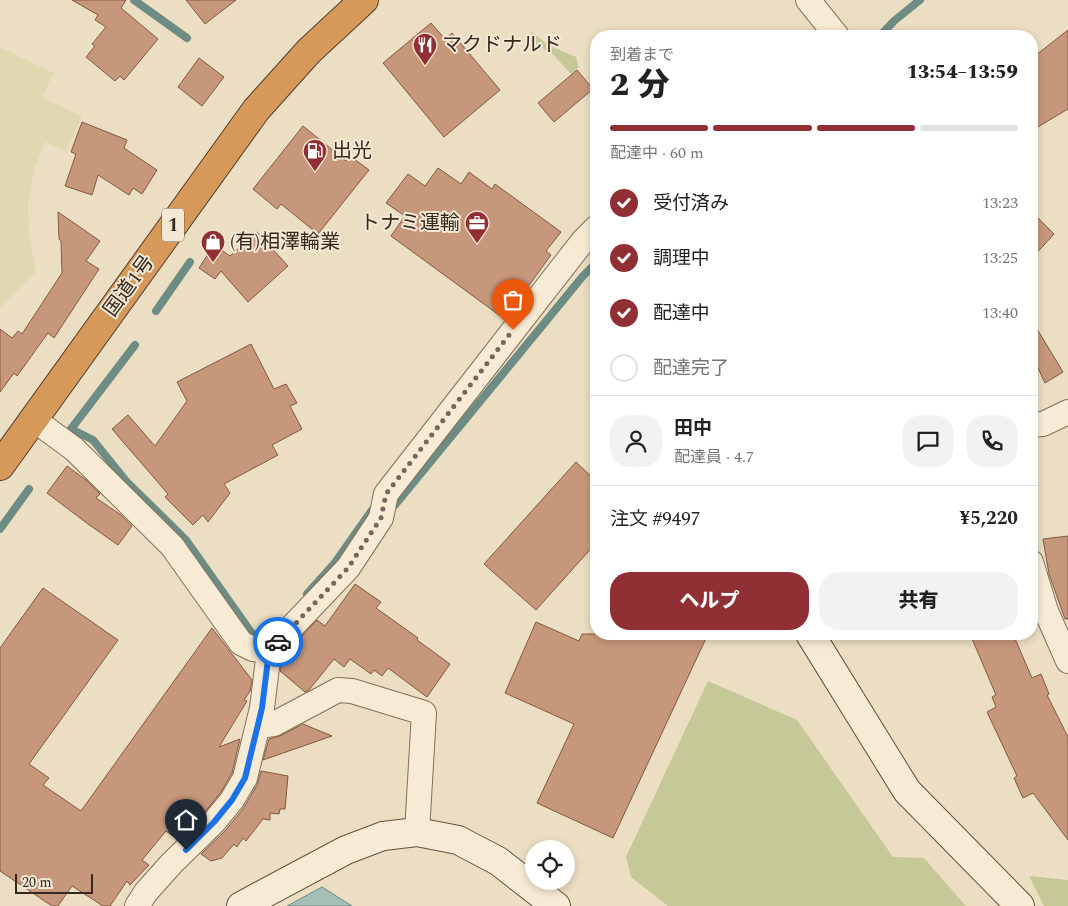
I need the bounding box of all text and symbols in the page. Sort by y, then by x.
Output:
place label: マクドナルド [442,30,562,60]
restaurant icon: マクドナルド [412,32,438,66]
text: 到着まで [610,43,674,67]
text: 13:54–13:59 [907,58,1018,87]
text: 2 分 [610,61,669,110]
place label: 出光 [332,136,372,166]
fuel station icon: 出光 [302,138,328,172]
text: 配達中 · 60 m [610,141,704,165]
icon: check [610,189,638,217]
text: 受付済み [653,189,729,218]
text: 13:23 [982,191,1018,215]
road number: 1 [162,208,184,242]
place label: トナミ運輸 [360,208,460,238]
office icon: トナミ運輸 [464,210,490,244]
place label: (有)相澤輪業 [230,227,340,257]
shop icon: (有)相澤輪業 [200,229,226,263]
icon: check [610,244,638,272]
text: 調理中 [653,244,710,273]
text: 13:25 [982,246,1018,270]
street label: 国道1号 [96,249,162,323]
pin [492,279,534,330]
icon: bag [499,286,527,314]
icon: check [610,299,638,327]
text: 配達中 [653,299,710,328]
text: 13:40 [982,301,1018,325]
text: 配達完了 [653,354,729,383]
text: 田中 [674,414,712,443]
button: person [610,415,662,467]
button: chat [902,415,954,467]
button: phone [966,415,1018,467]
text: 配達員 · 4.7 [674,445,754,469]
text: ¥5,220 [960,504,1018,533]
text: 注文 #9497 [610,505,700,534]
button: ヘルプ [610,572,809,630]
button: 共有 [819,572,1018,630]
courier [253,617,303,667]
icon: car [264,628,292,656]
pin [165,799,207,850]
icon: home [172,806,200,834]
map controls [525,840,575,890]
button: locate [525,840,575,890]
scale bar [15,871,92,894]
text: 20 m [22,872,52,893]

